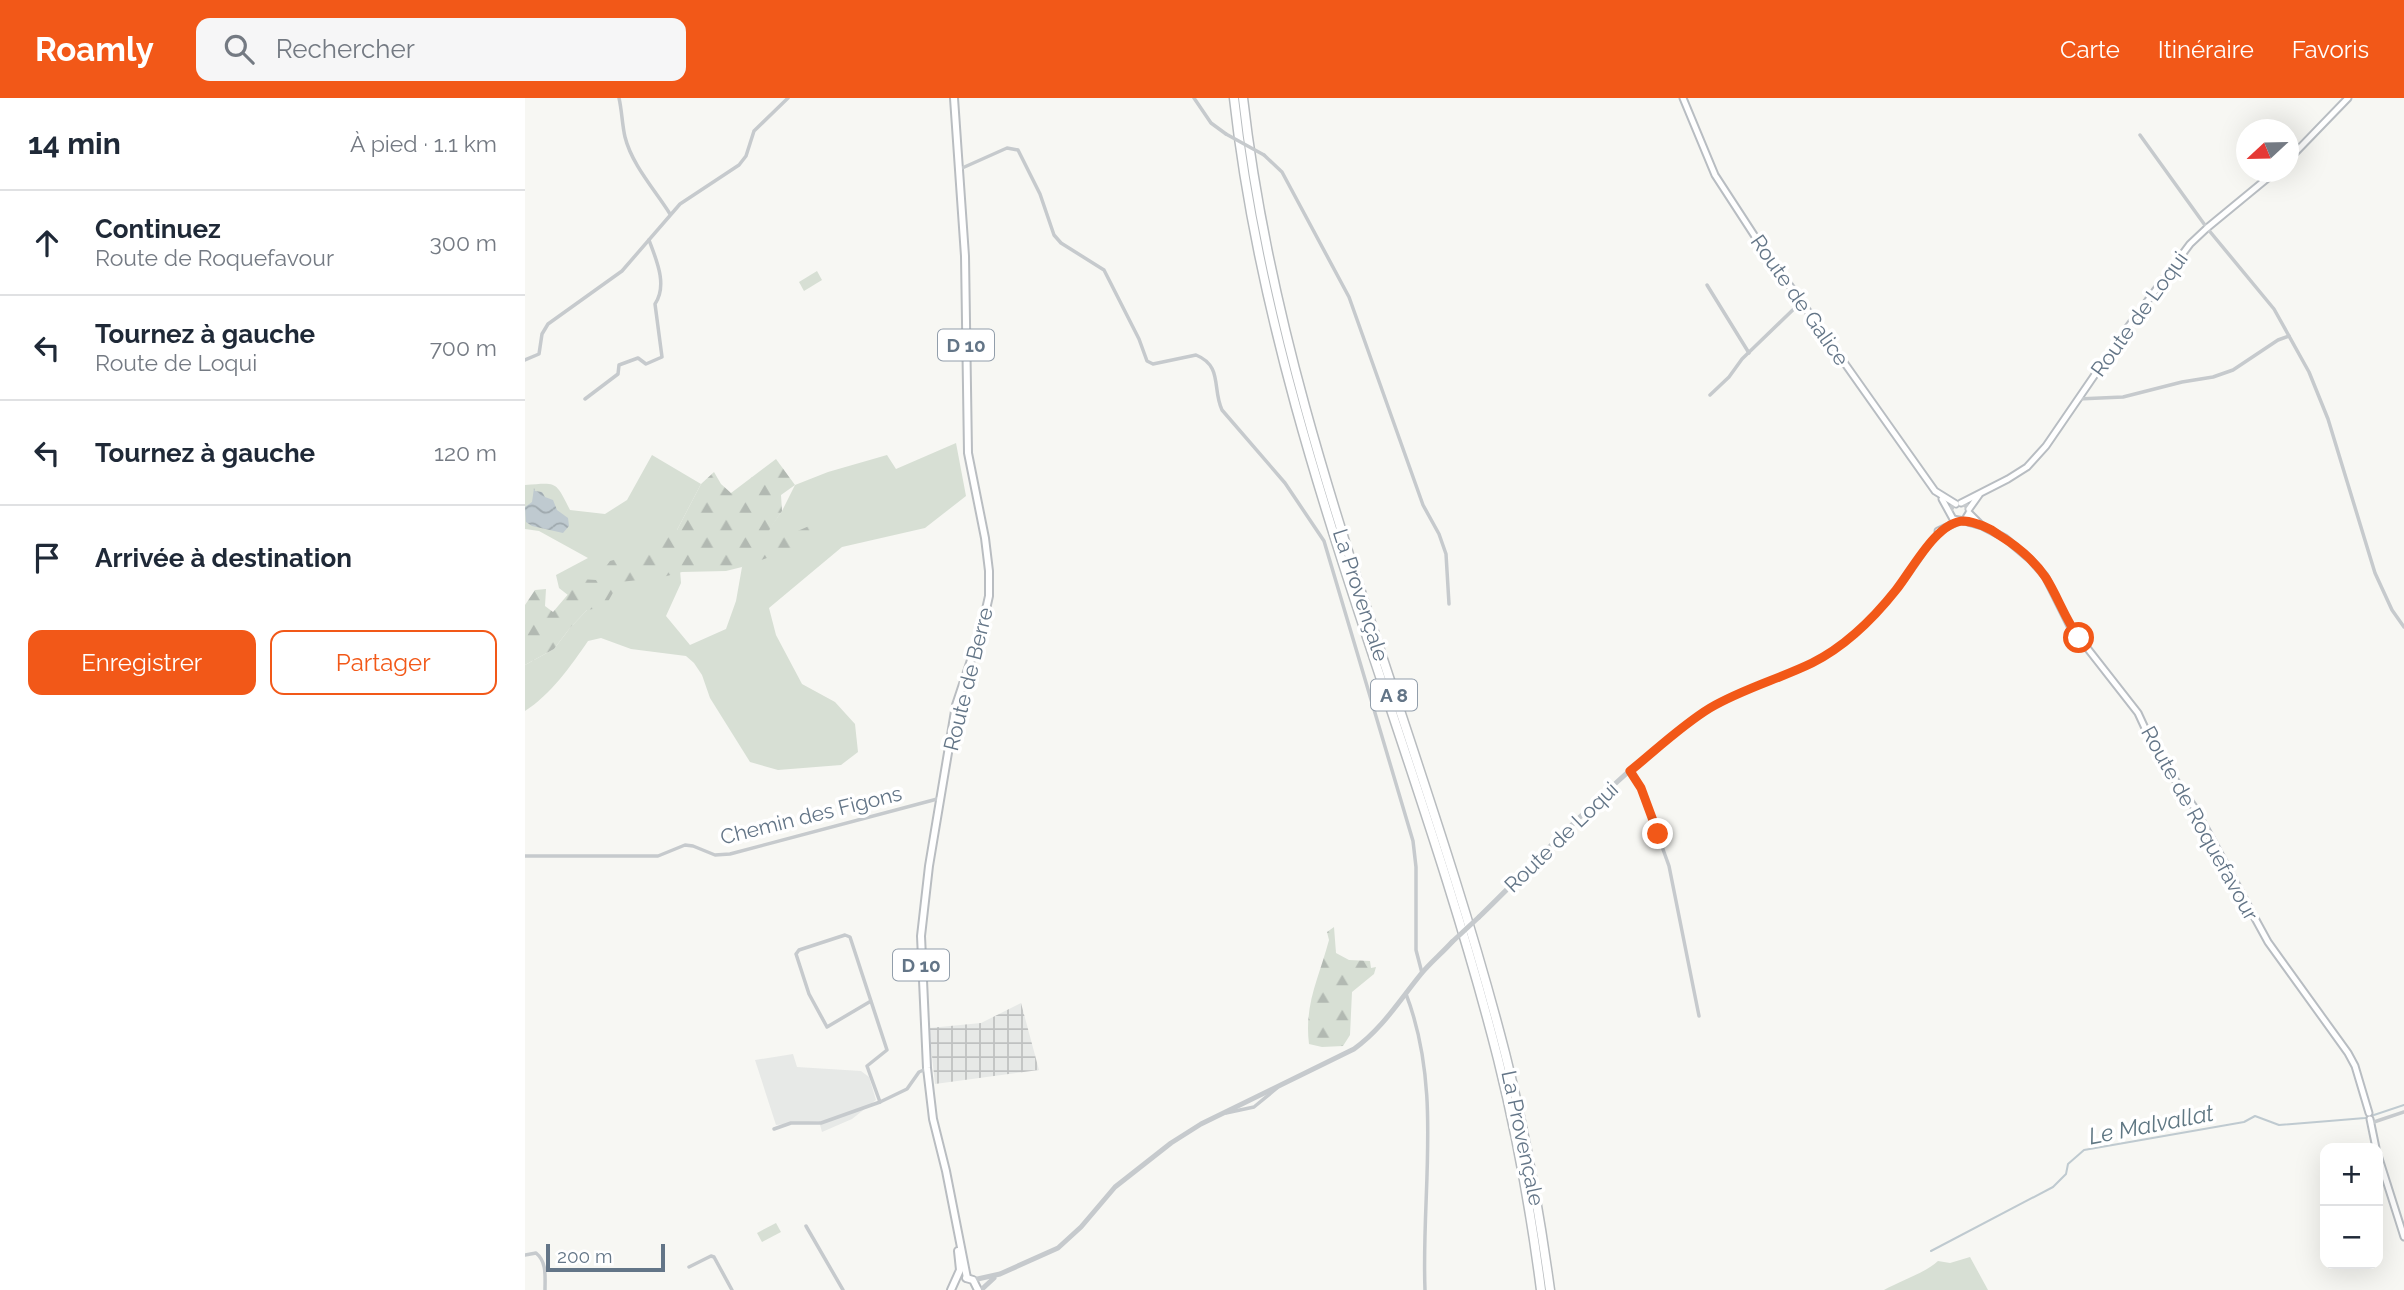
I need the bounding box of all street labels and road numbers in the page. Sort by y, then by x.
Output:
street label: Route de Galice [1746,230,1854,370]
street label: Route de Loqui [2085,247,2193,381]
road number: D 10 [938,330,994,360]
street label: La Provençale [1328,526,1394,664]
street label: Route de Berre [938,605,998,753]
road number: A 8 [1371,680,1417,710]
street label: Route de Roquefavour [2136,721,2264,925]
street label: Route de Loqui [1499,777,1623,897]
street label: Chemin des Figons [718,780,904,850]
road number: D 10 [893,950,949,980]
street label: La Provençale [1496,1068,1550,1208]

